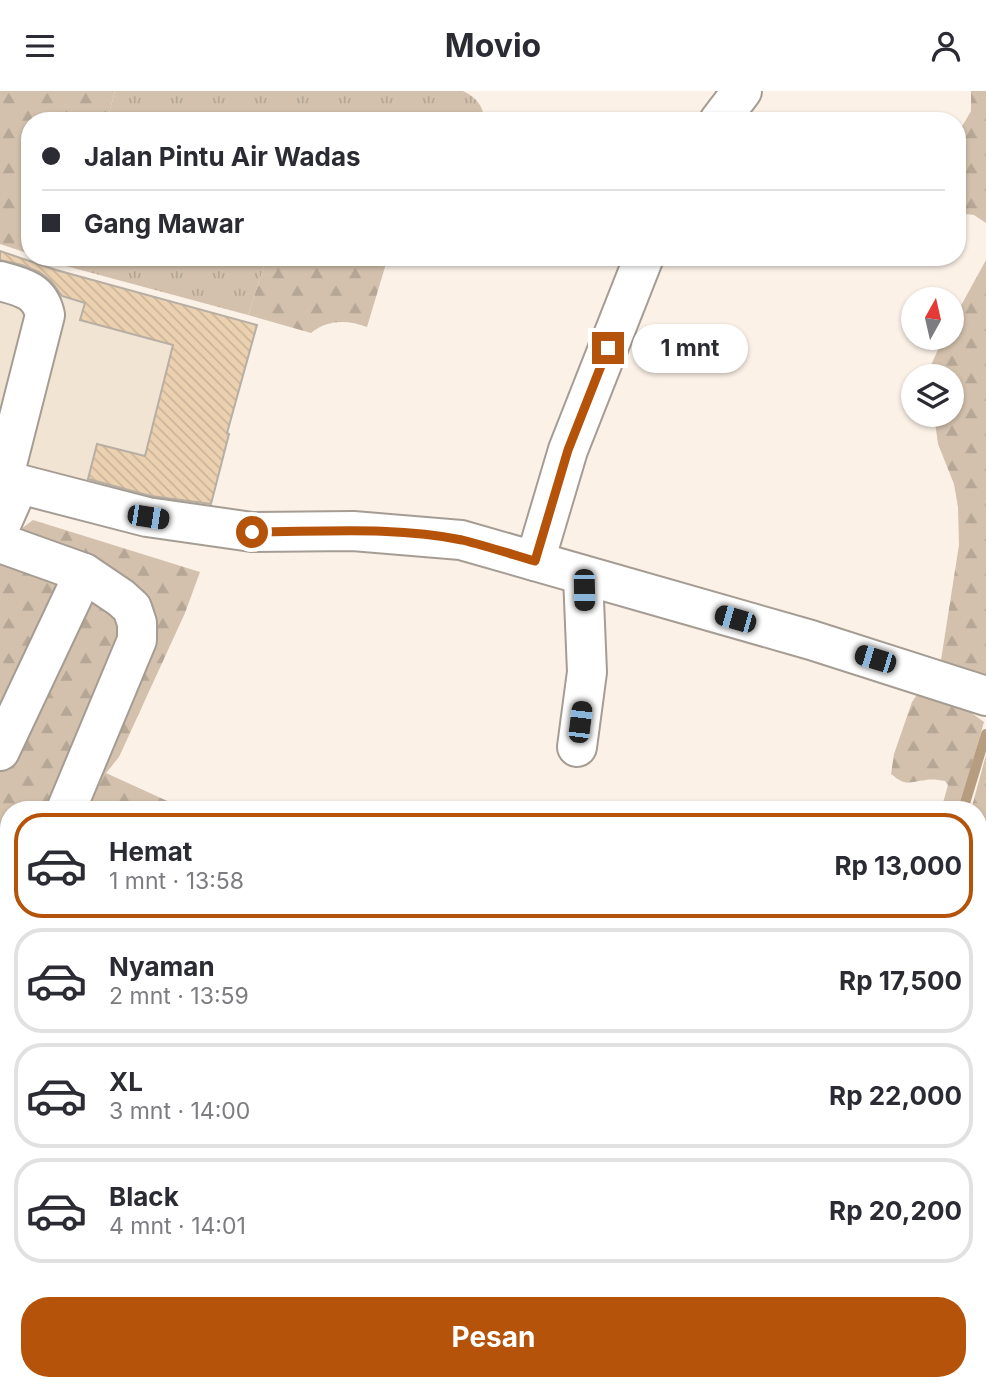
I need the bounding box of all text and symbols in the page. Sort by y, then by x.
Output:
text: Movio [445,26,541,65]
icon: menu [21,27,59,65]
icon: person [927,27,965,65]
text: Jalan Pintu Air Wadas [84,141,361,172]
text: Gang Mawar [84,208,244,239]
north arrow [901,287,964,350]
map controls [901,287,964,427]
callout: 1 mnt [632,323,748,373]
route end [592,332,624,364]
text: 1 mnt [660,334,720,362]
button: layers [901,364,964,427]
car [126,503,171,531]
route start [236,516,268,548]
car [574,569,595,611]
car [712,603,759,635]
car [852,643,899,675]
car [568,700,593,744]
icon: car [25,834,88,897]
text: Hemat [109,836,192,867]
text: Rp 13,000 [834,850,962,881]
text: 1 mnt · 13:58 [109,867,244,895]
icon: car [25,949,88,1012]
text: Nyaman [109,951,215,982]
text: Rp 17,500 [839,965,962,996]
text: 2 mnt · 13:59 [109,982,249,1010]
icon: car [25,1064,88,1127]
text: XL [109,1066,143,1097]
text: Rp 22,000 [829,1080,962,1111]
text: 3 mnt · 14:00 [109,1097,250,1125]
icon: car [25,1179,88,1242]
text: Black [109,1181,179,1212]
text: Rp 20,200 [829,1195,962,1226]
text: 4 mnt · 14:01 [109,1212,246,1240]
button: Pesan [21,1297,966,1377]

